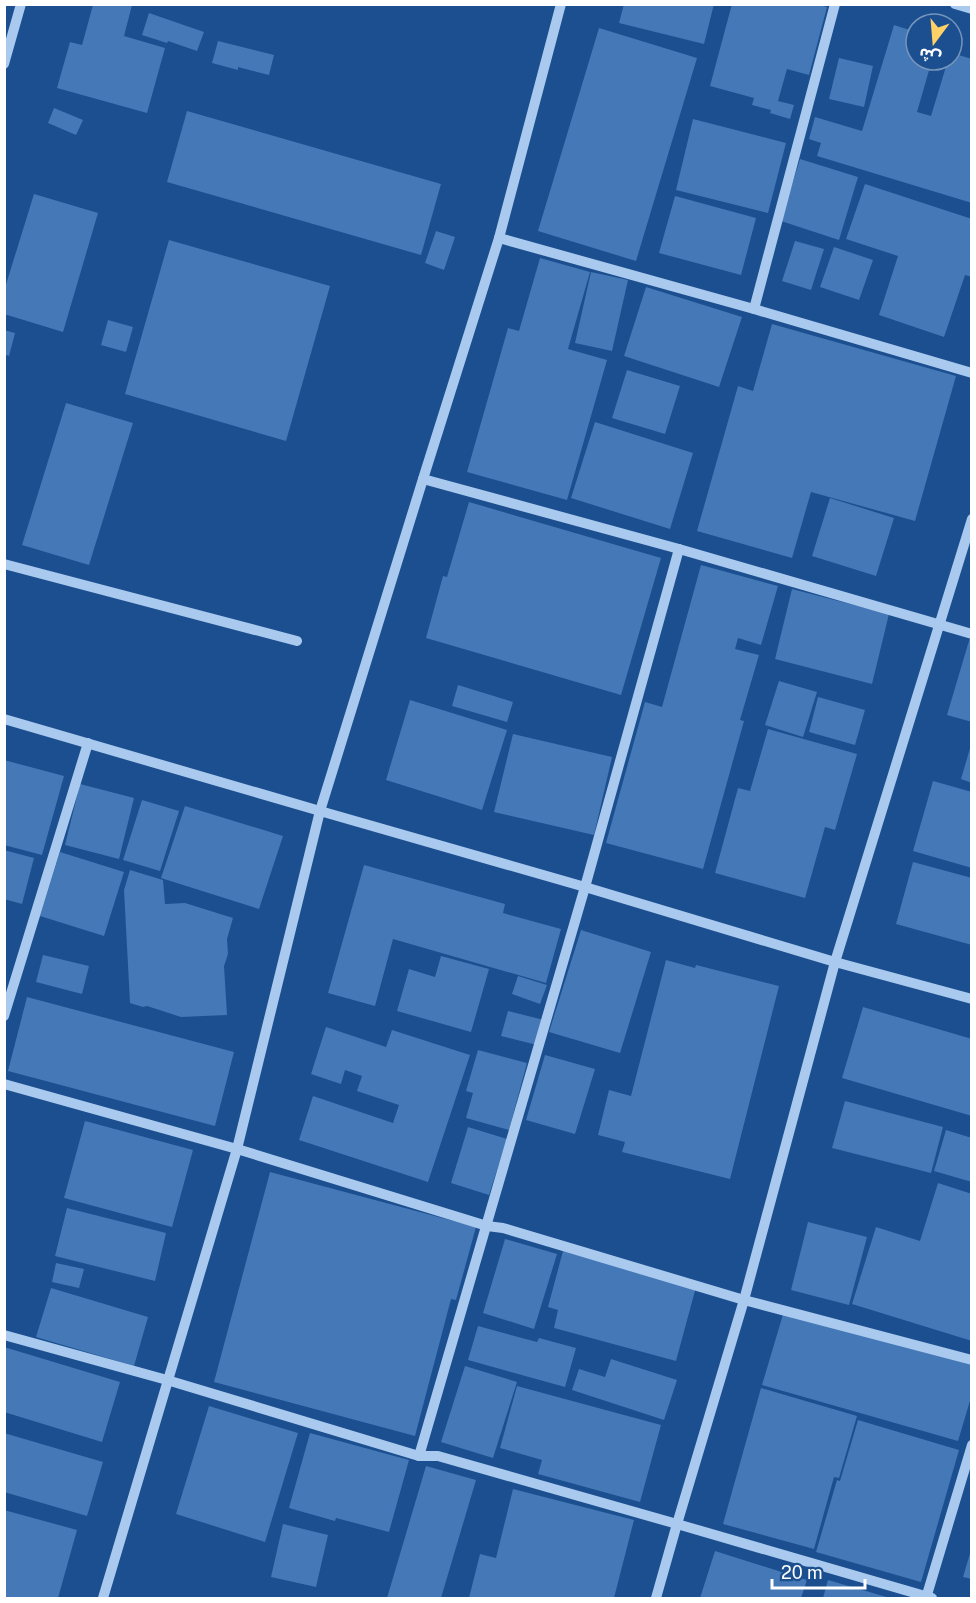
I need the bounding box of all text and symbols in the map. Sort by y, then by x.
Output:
north arrow [904,12,964,72]
text: ش [917,44,943,68]
scale bar [772,1552,865,1590]
text: 20 m [781,1562,823,1583]

